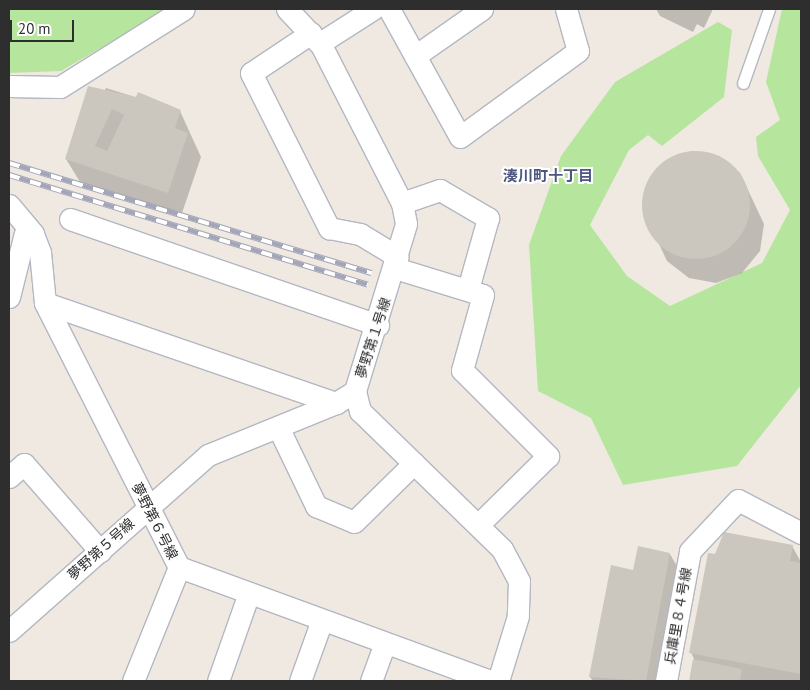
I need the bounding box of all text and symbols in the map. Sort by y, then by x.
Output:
scale bar [12,10,76,42]
text: 20 m [18,19,51,38]
district label: 湊川町十丁目 [503,167,593,185]
street label: 夢野第１号線 [352,295,394,381]
street label: 夢野第６号線 [128,480,182,562]
street label: 夢野第５号線 [64,515,138,583]
street label: 兵庫里８４号線 [661,566,695,666]

